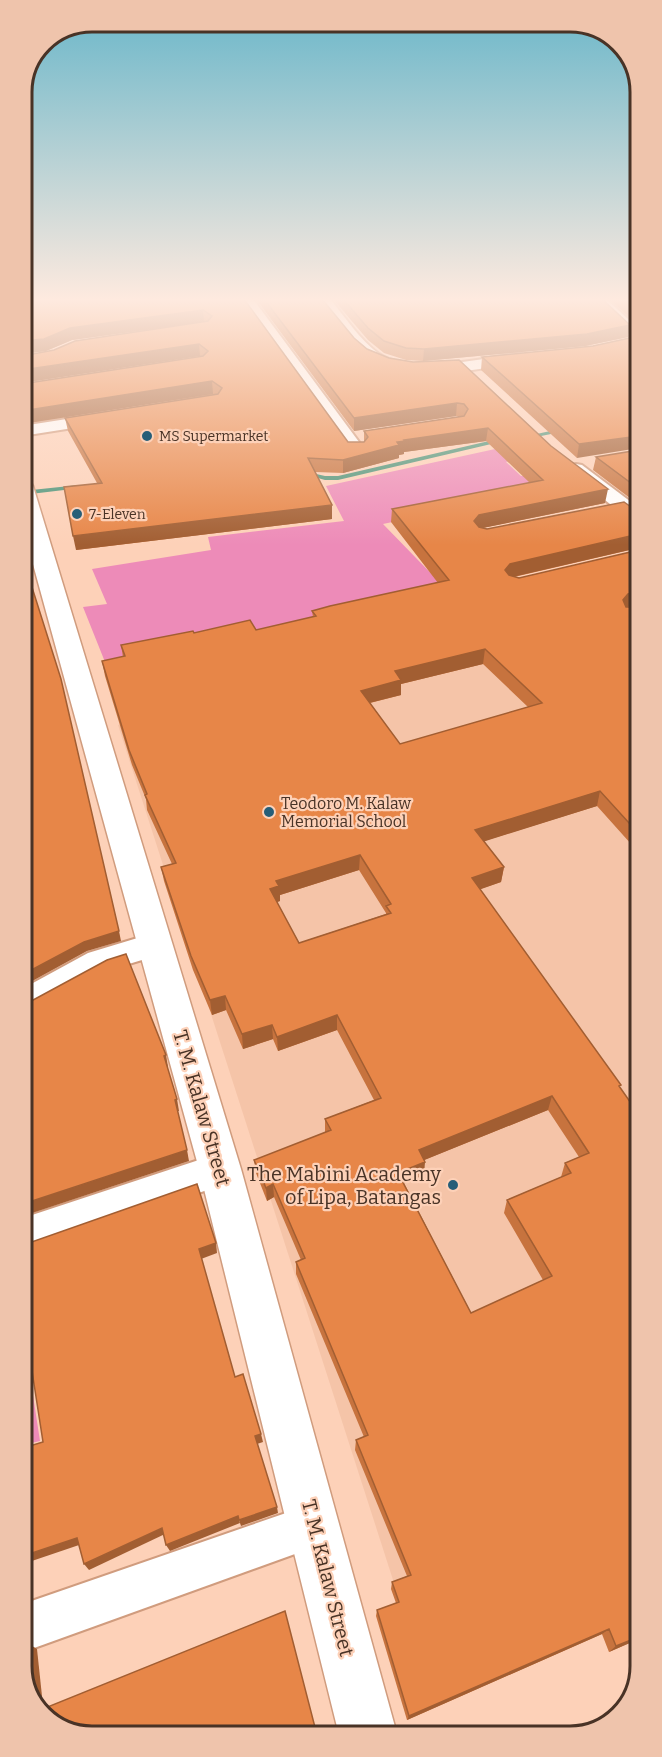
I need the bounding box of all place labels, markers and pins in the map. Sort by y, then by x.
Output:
place label: MS Supermarket [159,428,268,445]
marker: MS Supermarket [140,429,154,443]
place label: 7-Eleven [89,506,146,523]
marker: 7-Eleven [70,507,84,521]
place label: Teodoro M. Kalaw Memorial School [281,794,411,831]
marker: Teodoro M. Kalaw Memorial School [262,805,276,819]
place label: The Mabini Academy of Lipa, Batangas [247,1162,441,1209]
marker: The Mabini Academy of Lipa, Batangas [446,1178,460,1192]

